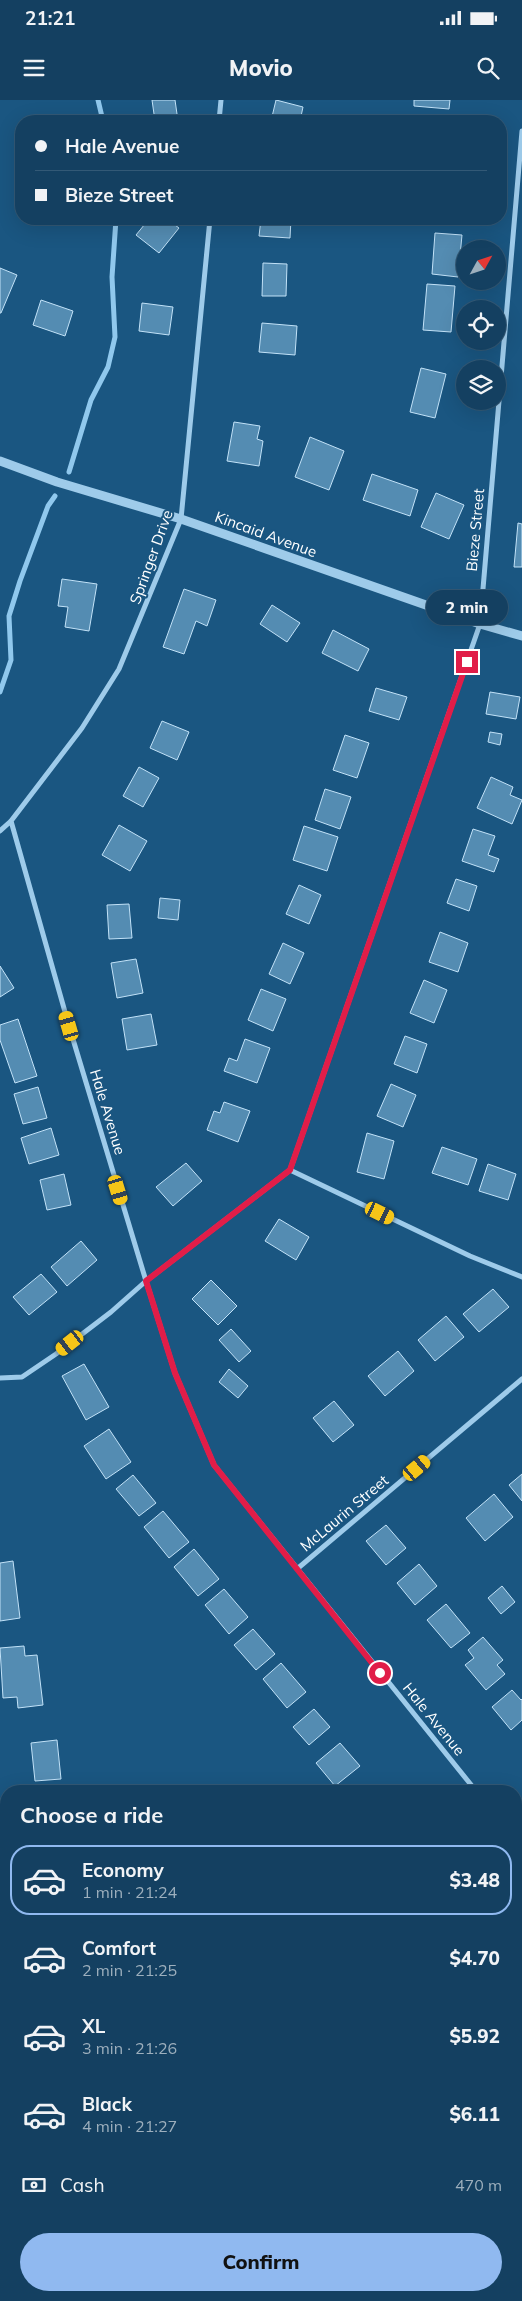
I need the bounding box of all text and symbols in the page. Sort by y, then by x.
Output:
text: 21:21 [25,6,75,30]
icon: menu [20,54,48,82]
text: Movio [229,54,293,82]
icon: search [474,54,502,82]
text: Hale Avenue [65,134,180,158]
text: Bieze Street [65,183,173,207]
north arrow [456,240,506,290]
map controls [456,240,506,410]
button: locate [456,300,506,350]
button: layers [456,360,506,410]
street label: Bieze Street [462,488,488,572]
street label: Springer Drive [125,507,177,607]
street label: Kincaid Avenue [212,507,320,561]
callout: 2 min [426,590,508,624]
text: 2 min [446,597,488,617]
route end [456,651,478,673]
car [57,1010,80,1042]
street label: Hale Avenue [86,1067,130,1157]
car [106,1173,129,1207]
car [363,1200,396,1226]
car [53,1328,86,1358]
car [400,1453,433,1483]
street label: McLaurin Street [296,1471,392,1555]
route start [369,1662,391,1684]
street label: Hale Avenue [399,1679,469,1759]
text: Choose a ride [20,1801,163,1829]
icon: car [22,1858,67,1903]
text: Economy [82,1858,164,1882]
text: $3.48 [449,1868,500,1892]
text: 1 min · 21:24 [82,1882,177,1902]
icon: car [22,1936,67,1981]
text: Comfort [82,1936,156,1960]
text: $4.70 [449,1946,500,1970]
text: 2 min · 21:25 [82,1960,177,1980]
icon: car [22,2014,67,2059]
text: XL [82,2014,105,2038]
text: $5.92 [449,2024,500,2048]
text: 3 min · 21:26 [82,2038,177,2058]
icon: car [22,2092,67,2137]
text: Black [82,2092,132,2116]
text: $6.11 [449,2102,500,2126]
text: 4 min · 21:27 [82,2116,177,2136]
icon: cash [20,2171,48,2199]
text: Cash [60,2173,105,2197]
text: 470 m [455,2175,502,2195]
button: Confirm [20,2233,502,2291]

